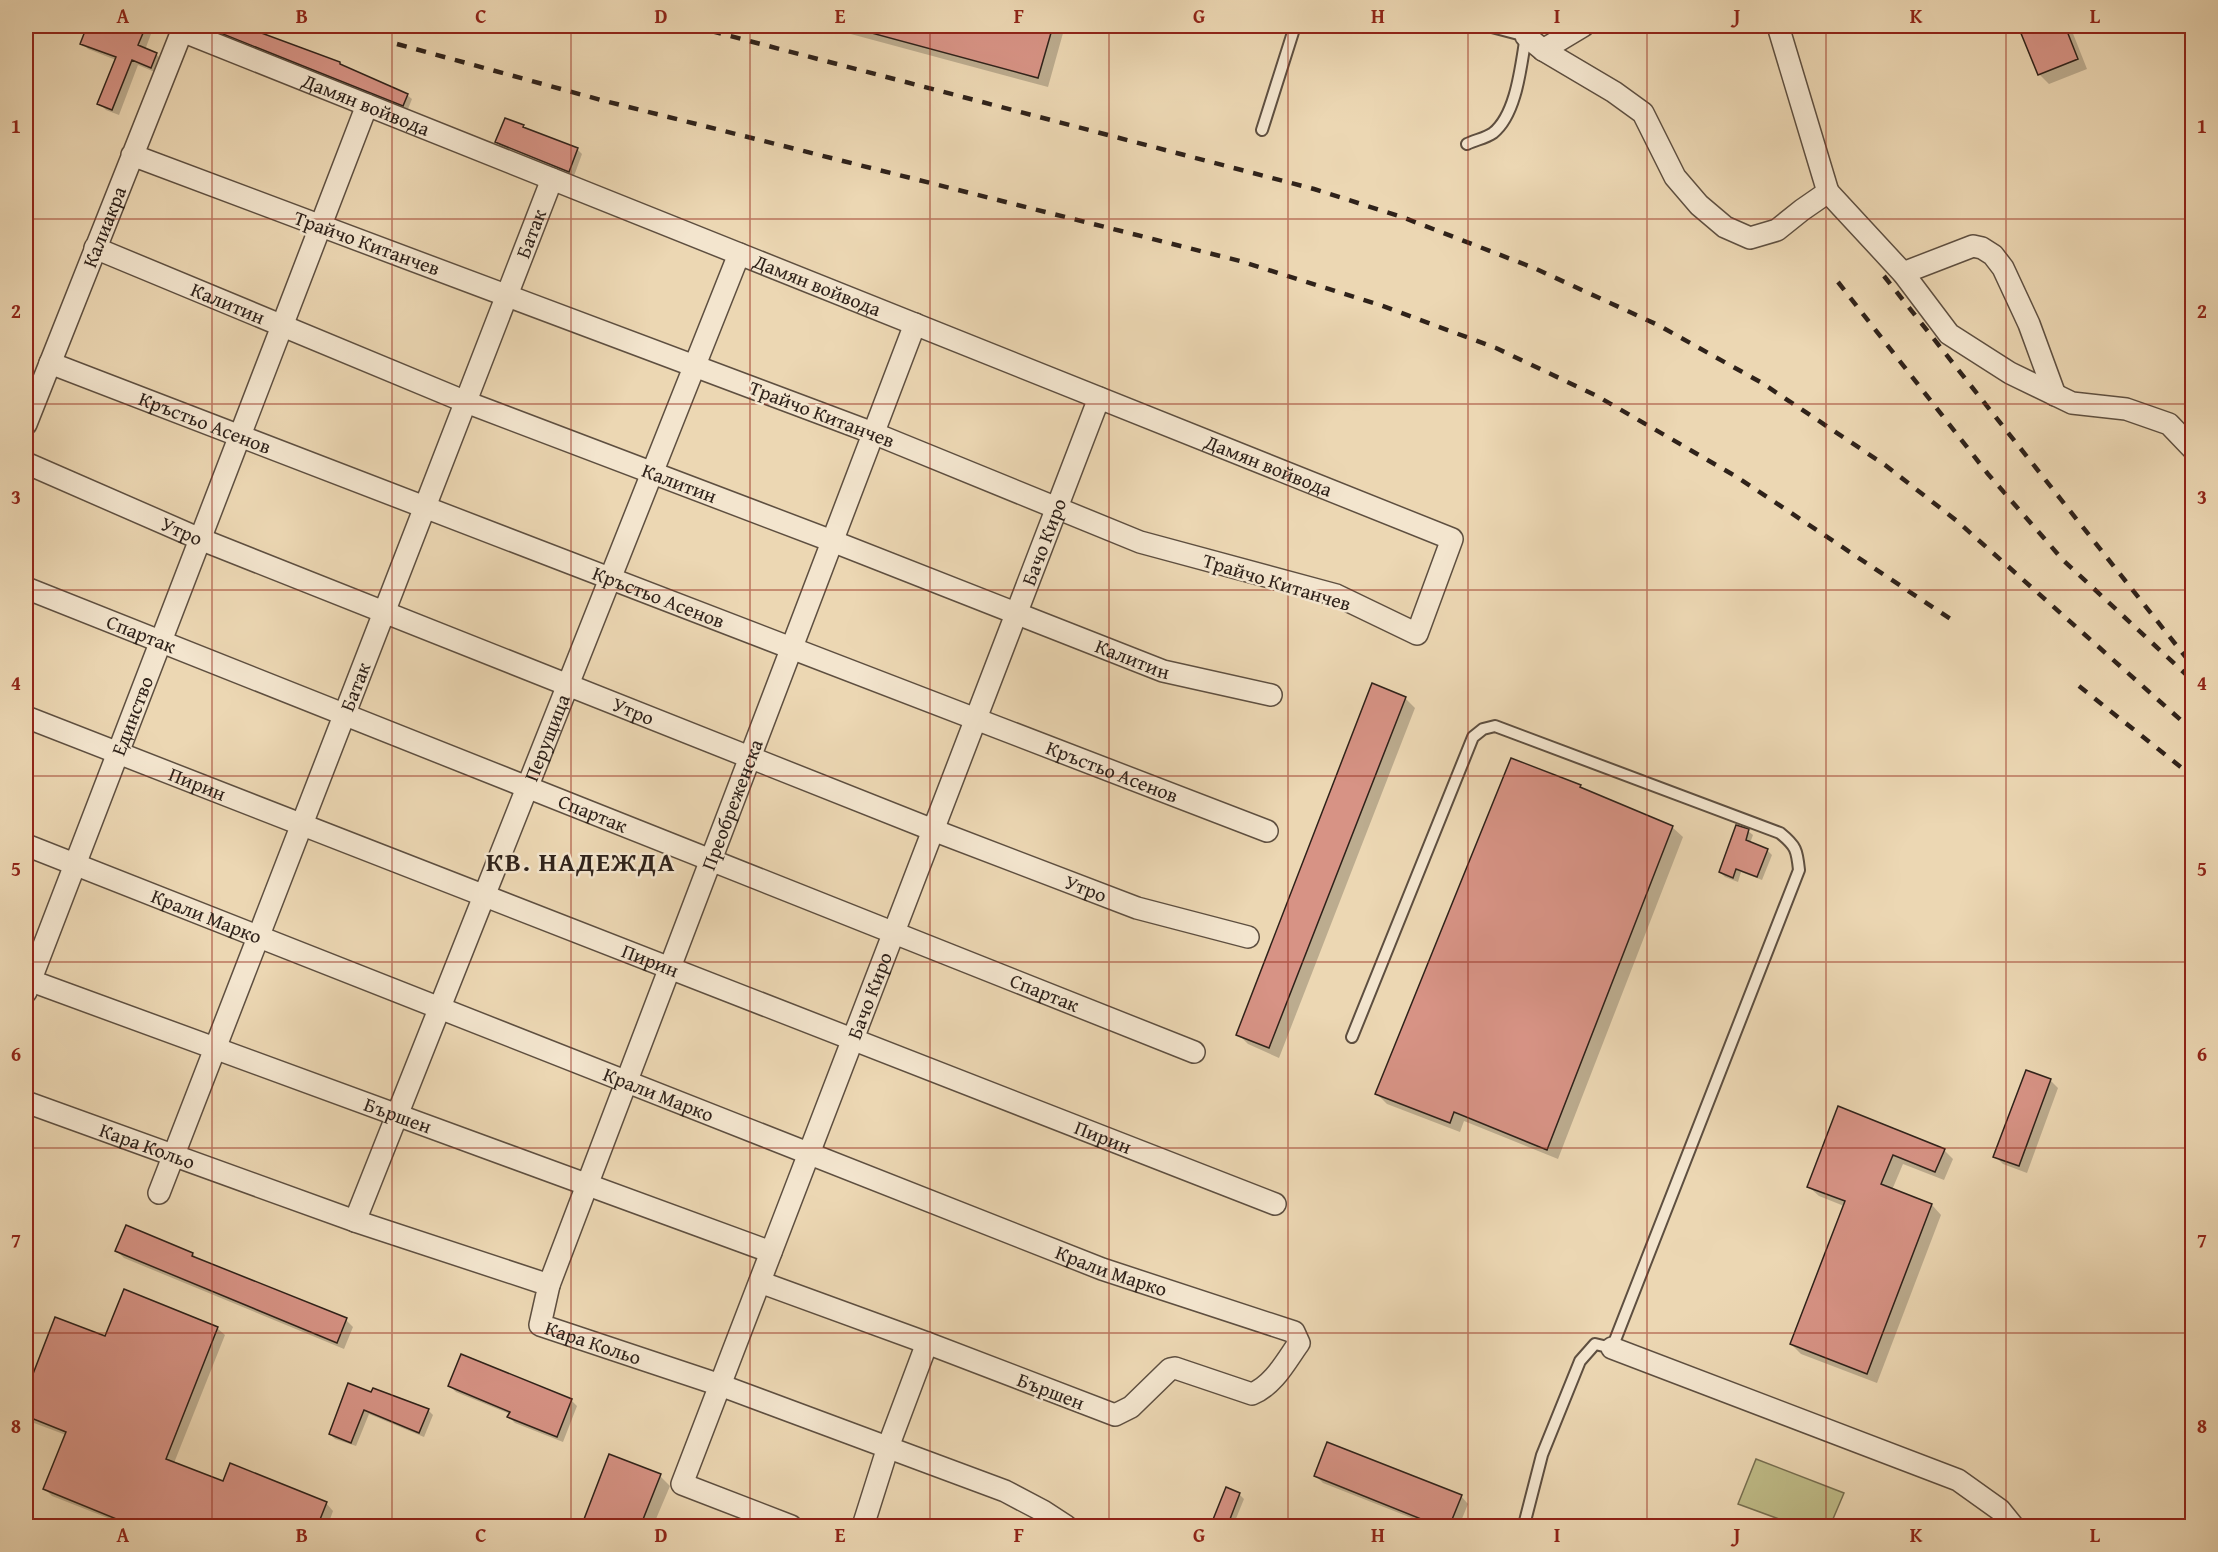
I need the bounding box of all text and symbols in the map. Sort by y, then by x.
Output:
text: A [117,1,130,30]
text: B [296,1,308,30]
text: C [475,1,487,30]
text: D [654,1,668,30]
text: E [835,1,846,30]
text: F [1014,1,1024,30]
text: G [1193,1,1205,30]
text: H [1371,1,1385,30]
text: I [1554,1,1560,30]
text: J [1731,1,1741,30]
text: K [1910,1,1923,30]
text: L [2090,1,2101,30]
street label: Дамян войвода [297,65,435,143]
text: 1 [11,111,21,140]
text: 1 [2197,111,2207,140]
street label: Калиакра [75,181,133,272]
street label: Трайчо Китанчев [290,203,444,282]
street label: Батак [508,204,553,262]
street label: Дамян войвода [748,246,886,323]
street label: Калитин [187,274,270,331]
text: 2 [11,296,21,325]
text: 2 [2197,296,2207,325]
street label: Трайчо Китанчев [745,372,899,455]
street label: Кръстьо Асенов [135,384,275,461]
street label: Дамян войвода [1200,426,1337,504]
street label: Калитин [638,455,722,510]
text: 3 [11,482,21,511]
text: 3 [2197,482,2207,511]
street label: Бачо Киро [1013,494,1073,590]
street label: Утро [157,509,207,552]
street label: Трайчо Китанчев [1199,545,1355,618]
street label: Кръстьо Асенов [588,558,729,635]
street label: Спартак [103,607,181,660]
street label: Калитин [1091,631,1173,686]
street label: Батак [332,657,378,715]
text: 4 [11,668,21,697]
text: 4 [2197,668,2207,697]
street label: Единство [103,672,160,759]
street label: Перущица [516,689,577,785]
street label: Утро [608,689,659,732]
street label: Кръстьо Асенов [1042,732,1183,810]
street label: Преобреженска [693,734,770,874]
street label: Пирин [165,759,231,808]
street label: Спартак [554,786,632,840]
district label: КВ. НАДЕЖДА [486,842,676,881]
text: 5 [11,854,21,883]
text: 5 [2197,854,2207,883]
street label: Утро [1061,867,1111,909]
street label: Крали Марко [147,881,266,951]
street label: Пирин [618,936,684,984]
street label: Бачо Киро [839,948,899,1043]
street label: Спартак [1006,965,1084,1019]
text: 6 [11,1039,21,1068]
text: 6 [2197,1039,2207,1068]
street label: Крали Марко [599,1059,718,1129]
street label: Бършен [360,1089,436,1141]
street label: Пирин [1070,1112,1136,1161]
street label: Кара Кольо [96,1115,199,1176]
text: 7 [11,1225,21,1254]
text: 7 [2197,1225,2207,1254]
street label: Крали Марко [1051,1237,1171,1303]
street label: Кара Кольо [541,1313,645,1372]
street label: Бършен [1013,1364,1089,1417]
text: 8 [11,1411,21,1440]
text: 8 [2197,1411,2207,1440]
text: A [117,1520,130,1549]
text: B [296,1520,308,1549]
text: C [475,1520,487,1549]
text: D [654,1520,668,1549]
text: E [835,1520,846,1549]
text: F [1014,1520,1024,1549]
text: G [1193,1520,1205,1549]
text: H [1371,1520,1385,1549]
text: I [1554,1520,1560,1549]
text: J [1731,1520,1741,1549]
text: K [1910,1520,1923,1549]
text: L [2090,1520,2101,1549]

